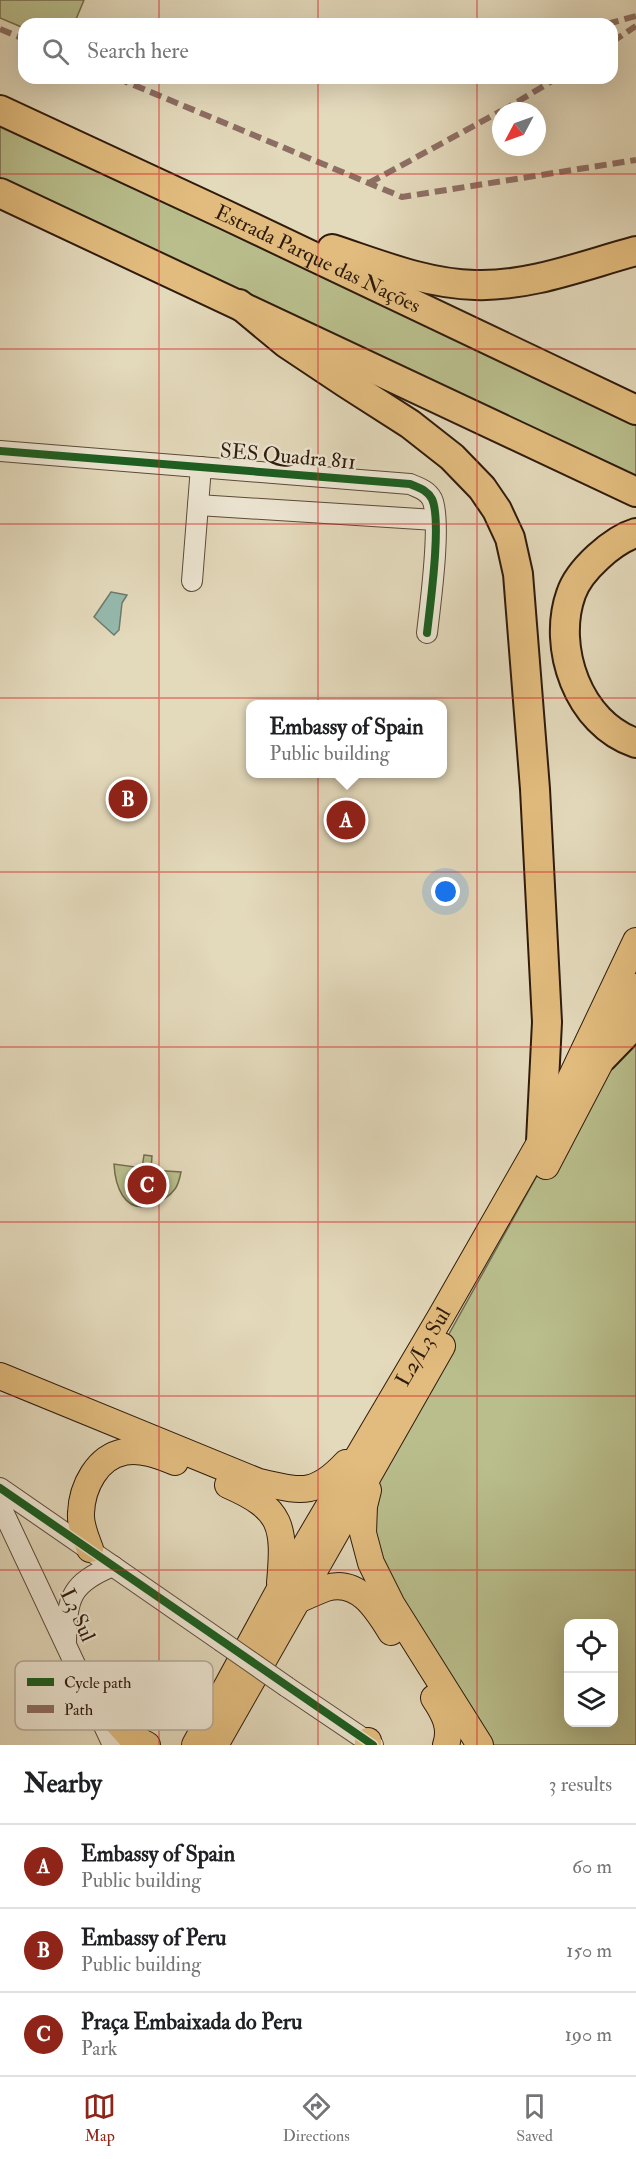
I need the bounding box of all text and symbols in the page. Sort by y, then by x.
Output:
search box [18,18,618,84]
icon: search [39,35,72,68]
text: Search here [87,37,189,65]
north arrow [492,102,546,156]
street label: Estrada Parque das Nações [211,199,425,320]
street label: SES Quadra 811 [219,437,357,476]
popup [246,700,447,778]
text: Embassy of Spain [270,713,424,741]
text: Public building [270,741,390,766]
pin: B [108,776,148,822]
pin: A [326,798,366,842]
your location [431,877,460,906]
pin: C [128,1162,166,1208]
street label: L2/L3 Sul [390,1302,457,1391]
street label: L3 Sul [54,1584,102,1647]
map controls [564,1619,618,1727]
button: locate [564,1619,618,1673]
legend [15,1661,213,1730]
text: Cycle path [64,1673,132,1694]
button: layers [564,1673,618,1727]
text: Path [64,1700,94,1720]
text: Nearby [24,1768,102,1800]
text: 3 results [549,1772,612,1797]
text: Embassy of Spain [81,1840,235,1868]
text: A [37,1854,50,1879]
text: 60 m [572,1854,612,1879]
text: Public building [81,1868,201,1893]
text: Embassy of Peru [81,1924,226,1952]
text: B [37,1938,50,1963]
text: 150 m [566,1938,612,1963]
text: Public building [81,1952,201,1977]
text: Praça Embaixada do Peru [81,2008,302,2036]
text: C [36,2022,51,2047]
text: 190 m [565,2022,612,2047]
text: Park [81,2036,117,2061]
tab: Map [83,2090,116,2146]
tab: Directions [283,2090,350,2146]
tab: Saved [516,2090,553,2146]

